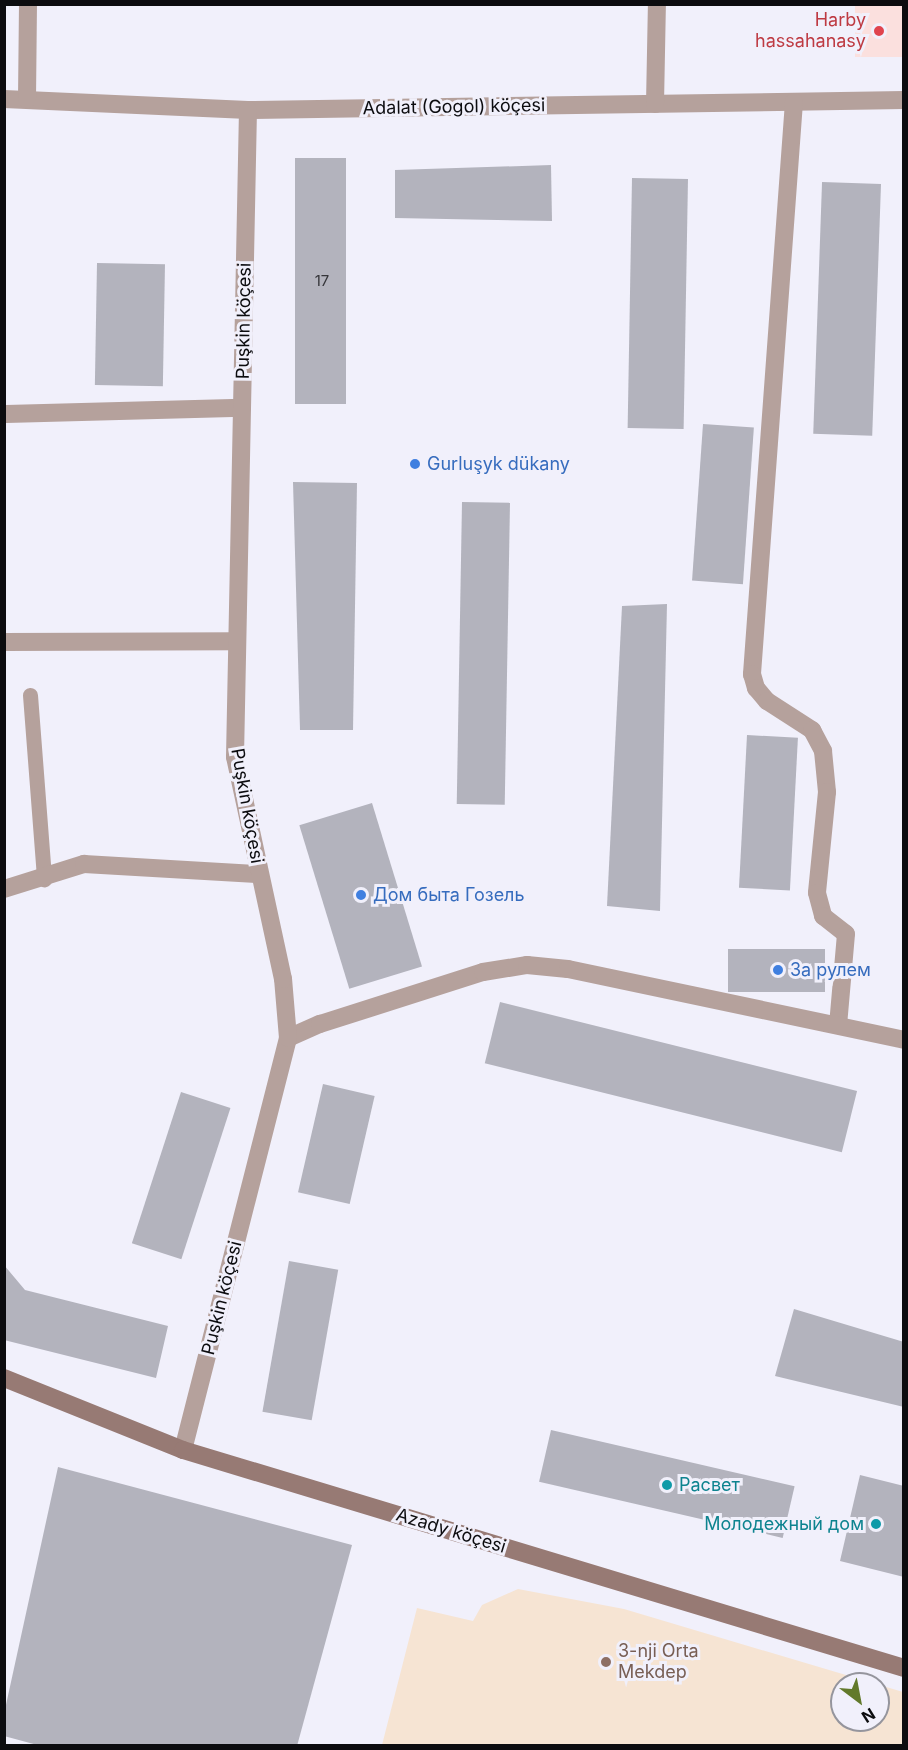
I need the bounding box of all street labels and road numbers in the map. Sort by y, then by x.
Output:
street label: Adalat (Gogol) köçesi [363,95,545,119]
street label: Puşkin köçesi [232,263,256,379]
street label: Puşkin köçesi [226,747,268,865]
street label: Puşkin köçesi [197,1239,247,1357]
street label: Azady köçesi [393,1504,509,1558]

